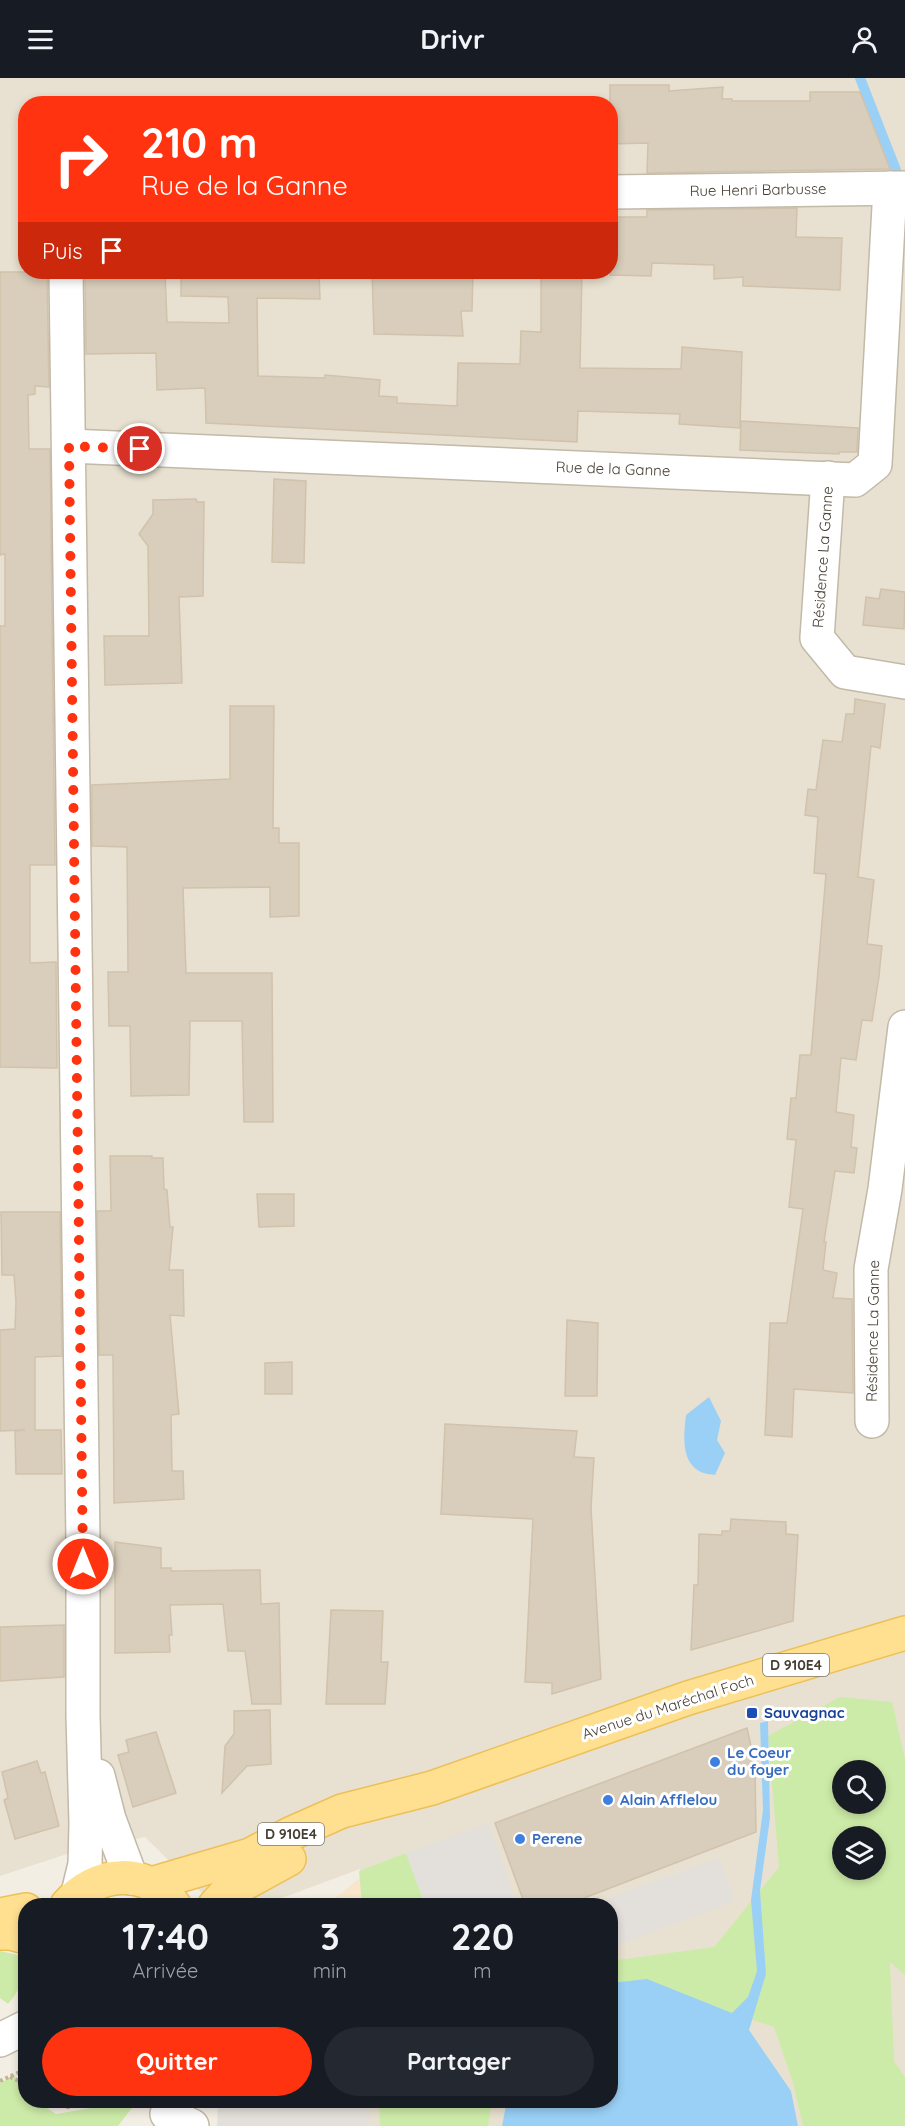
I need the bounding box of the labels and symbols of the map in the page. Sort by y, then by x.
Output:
street label: Rue Henri Barbusse [689,179,827,200]
pin [114,423,165,474]
street label: Rue de la Ganne [555,457,671,480]
street label: Résidence La Ganne [808,485,837,628]
street label: Résidence La Ganne [862,1260,883,1402]
position arrow [51,1532,115,1596]
road number: D 910E4 [763,1654,829,1676]
street label: Avenue du Maréchal Foch [580,1670,756,1743]
place label: Sauvagnac [764,1703,845,1722]
marker: Sauvagnac [745,1706,759,1720]
place label: Le Coeur du foyer [727,1743,792,1779]
marker: Le Coeur du foyer [708,1755,722,1769]
place label: Alain Afflelou [620,1790,717,1809]
marker: Alain Afflelou [601,1793,615,1807]
road number: D 910E4 [258,1823,324,1845]
place label: Perene [532,1829,583,1848]
marker: Perene [513,1832,527,1846]

